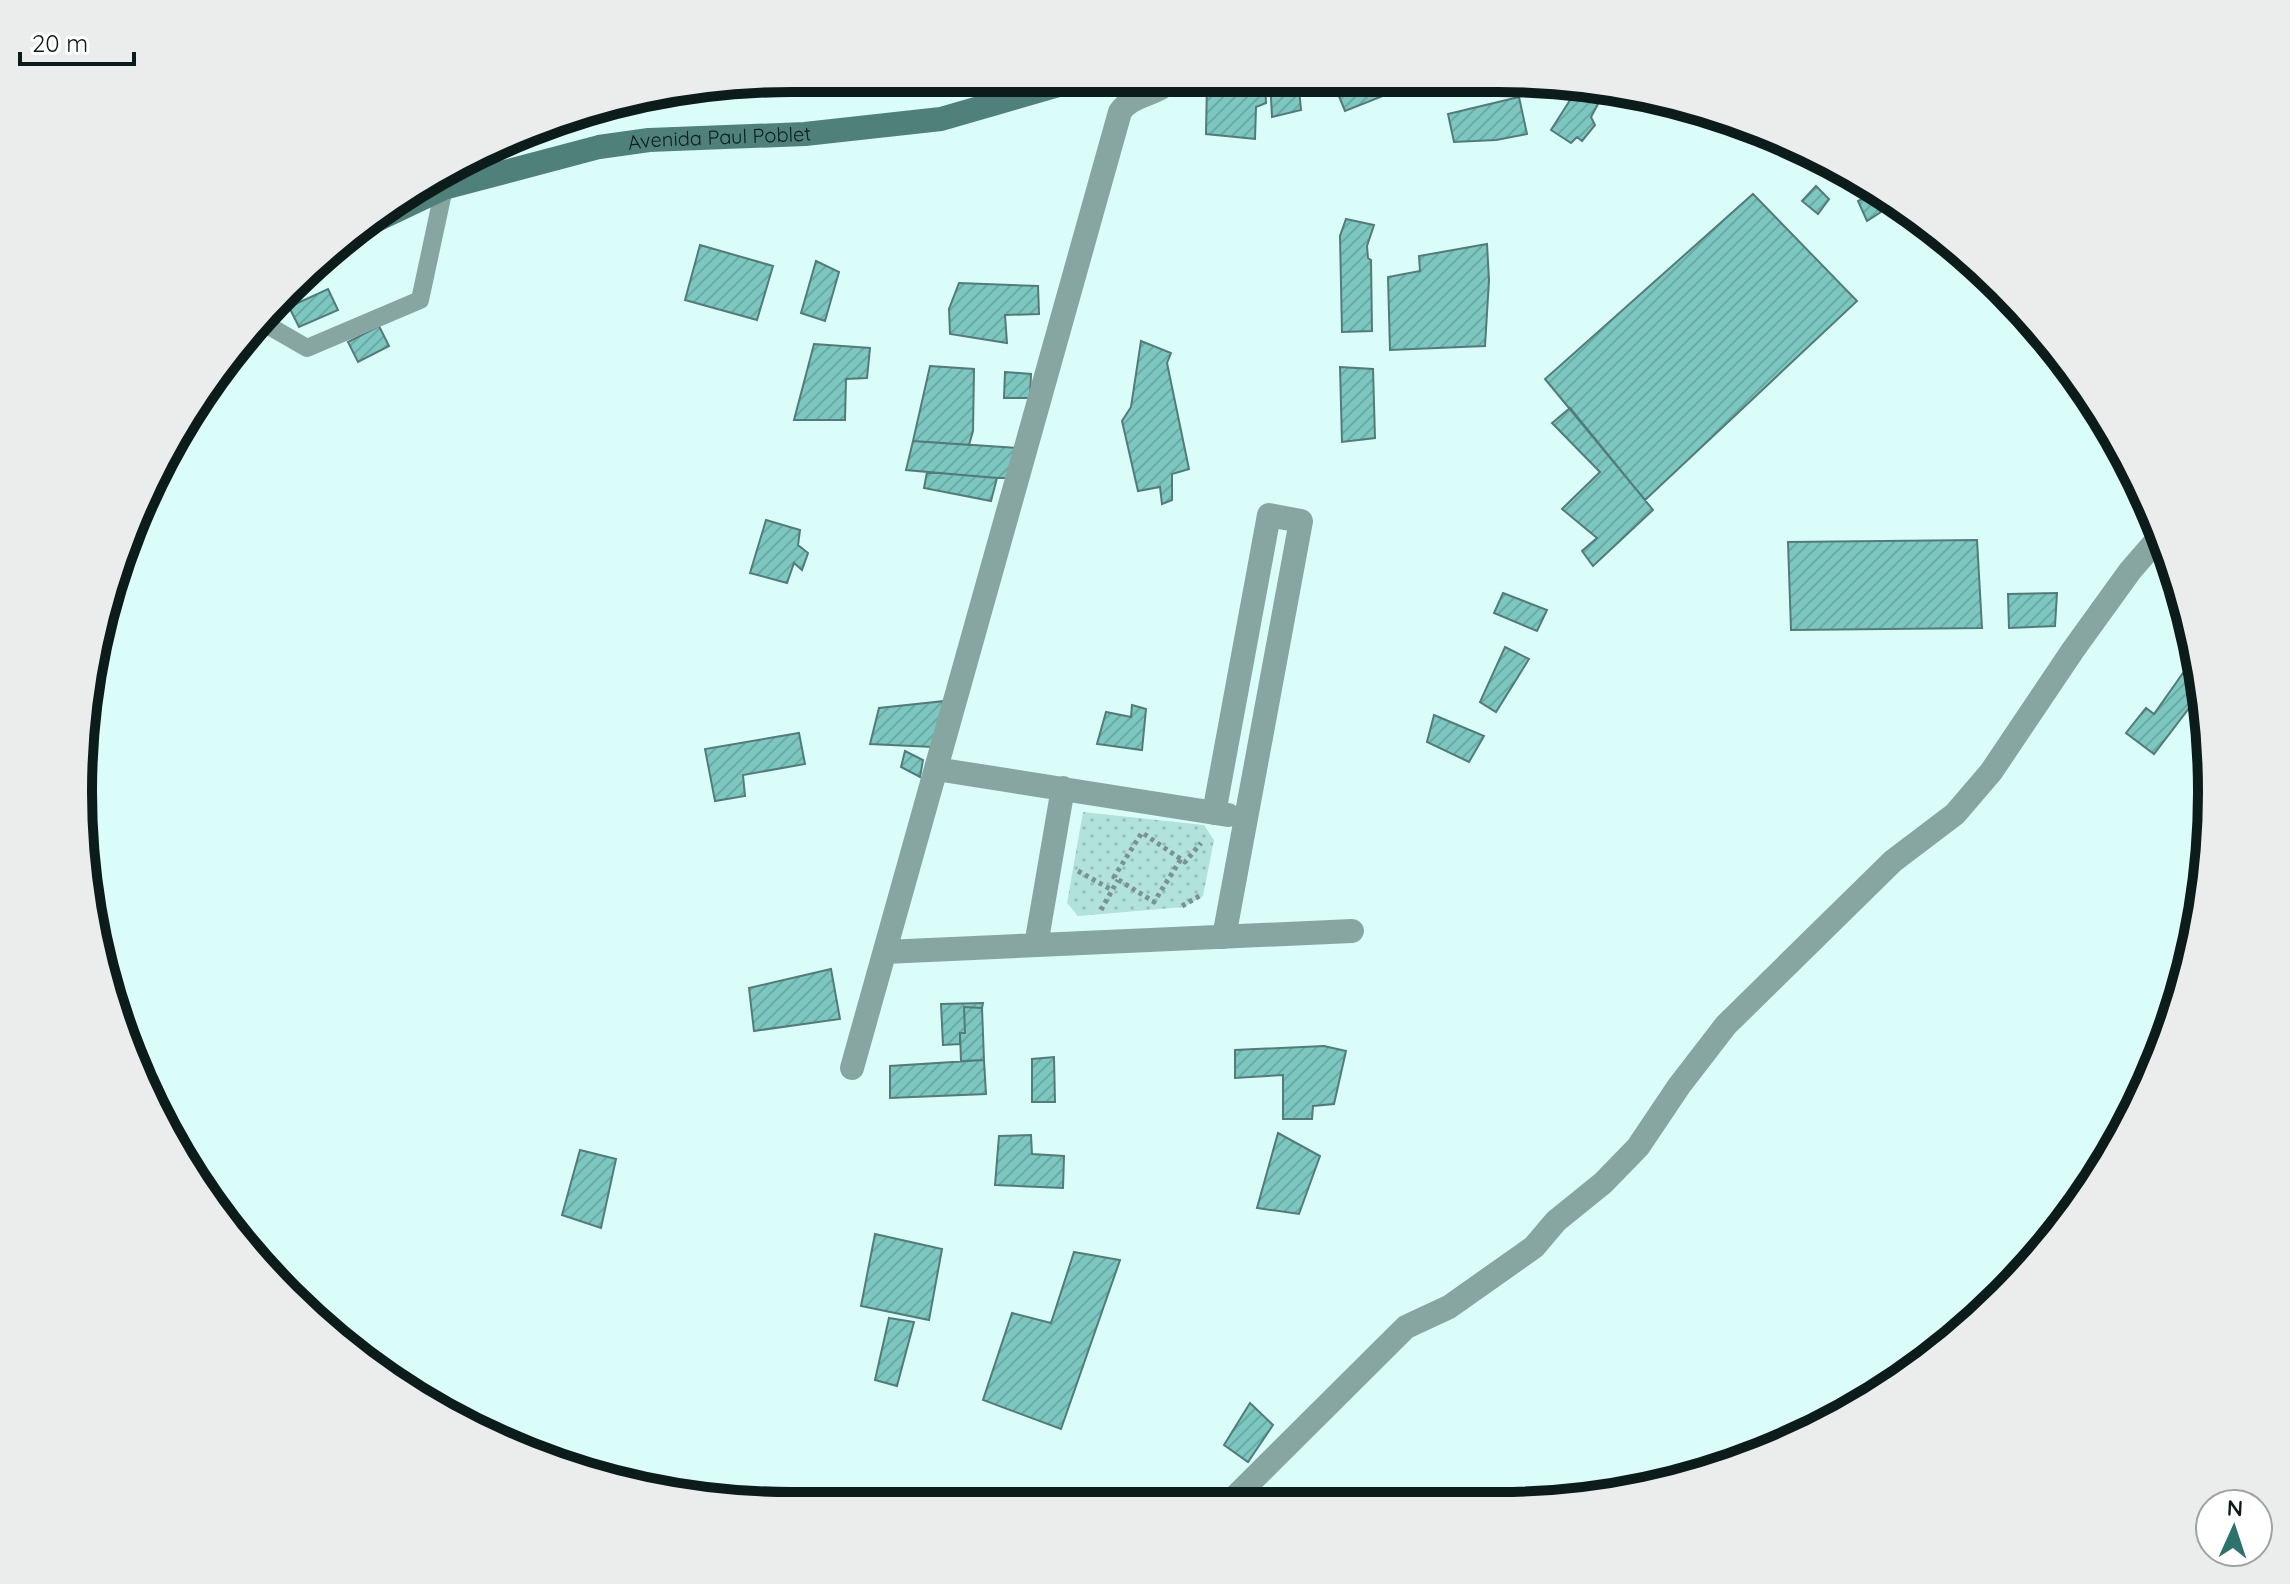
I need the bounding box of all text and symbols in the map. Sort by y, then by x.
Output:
scale bar [20,16,134,66]
text: 20 m [32,28,88,58]
street label: Avenida Paul Poblet [626,120,812,155]
north arrow [2194,1488,2274,1568]
text: N [2226,1494,2244,1522]

